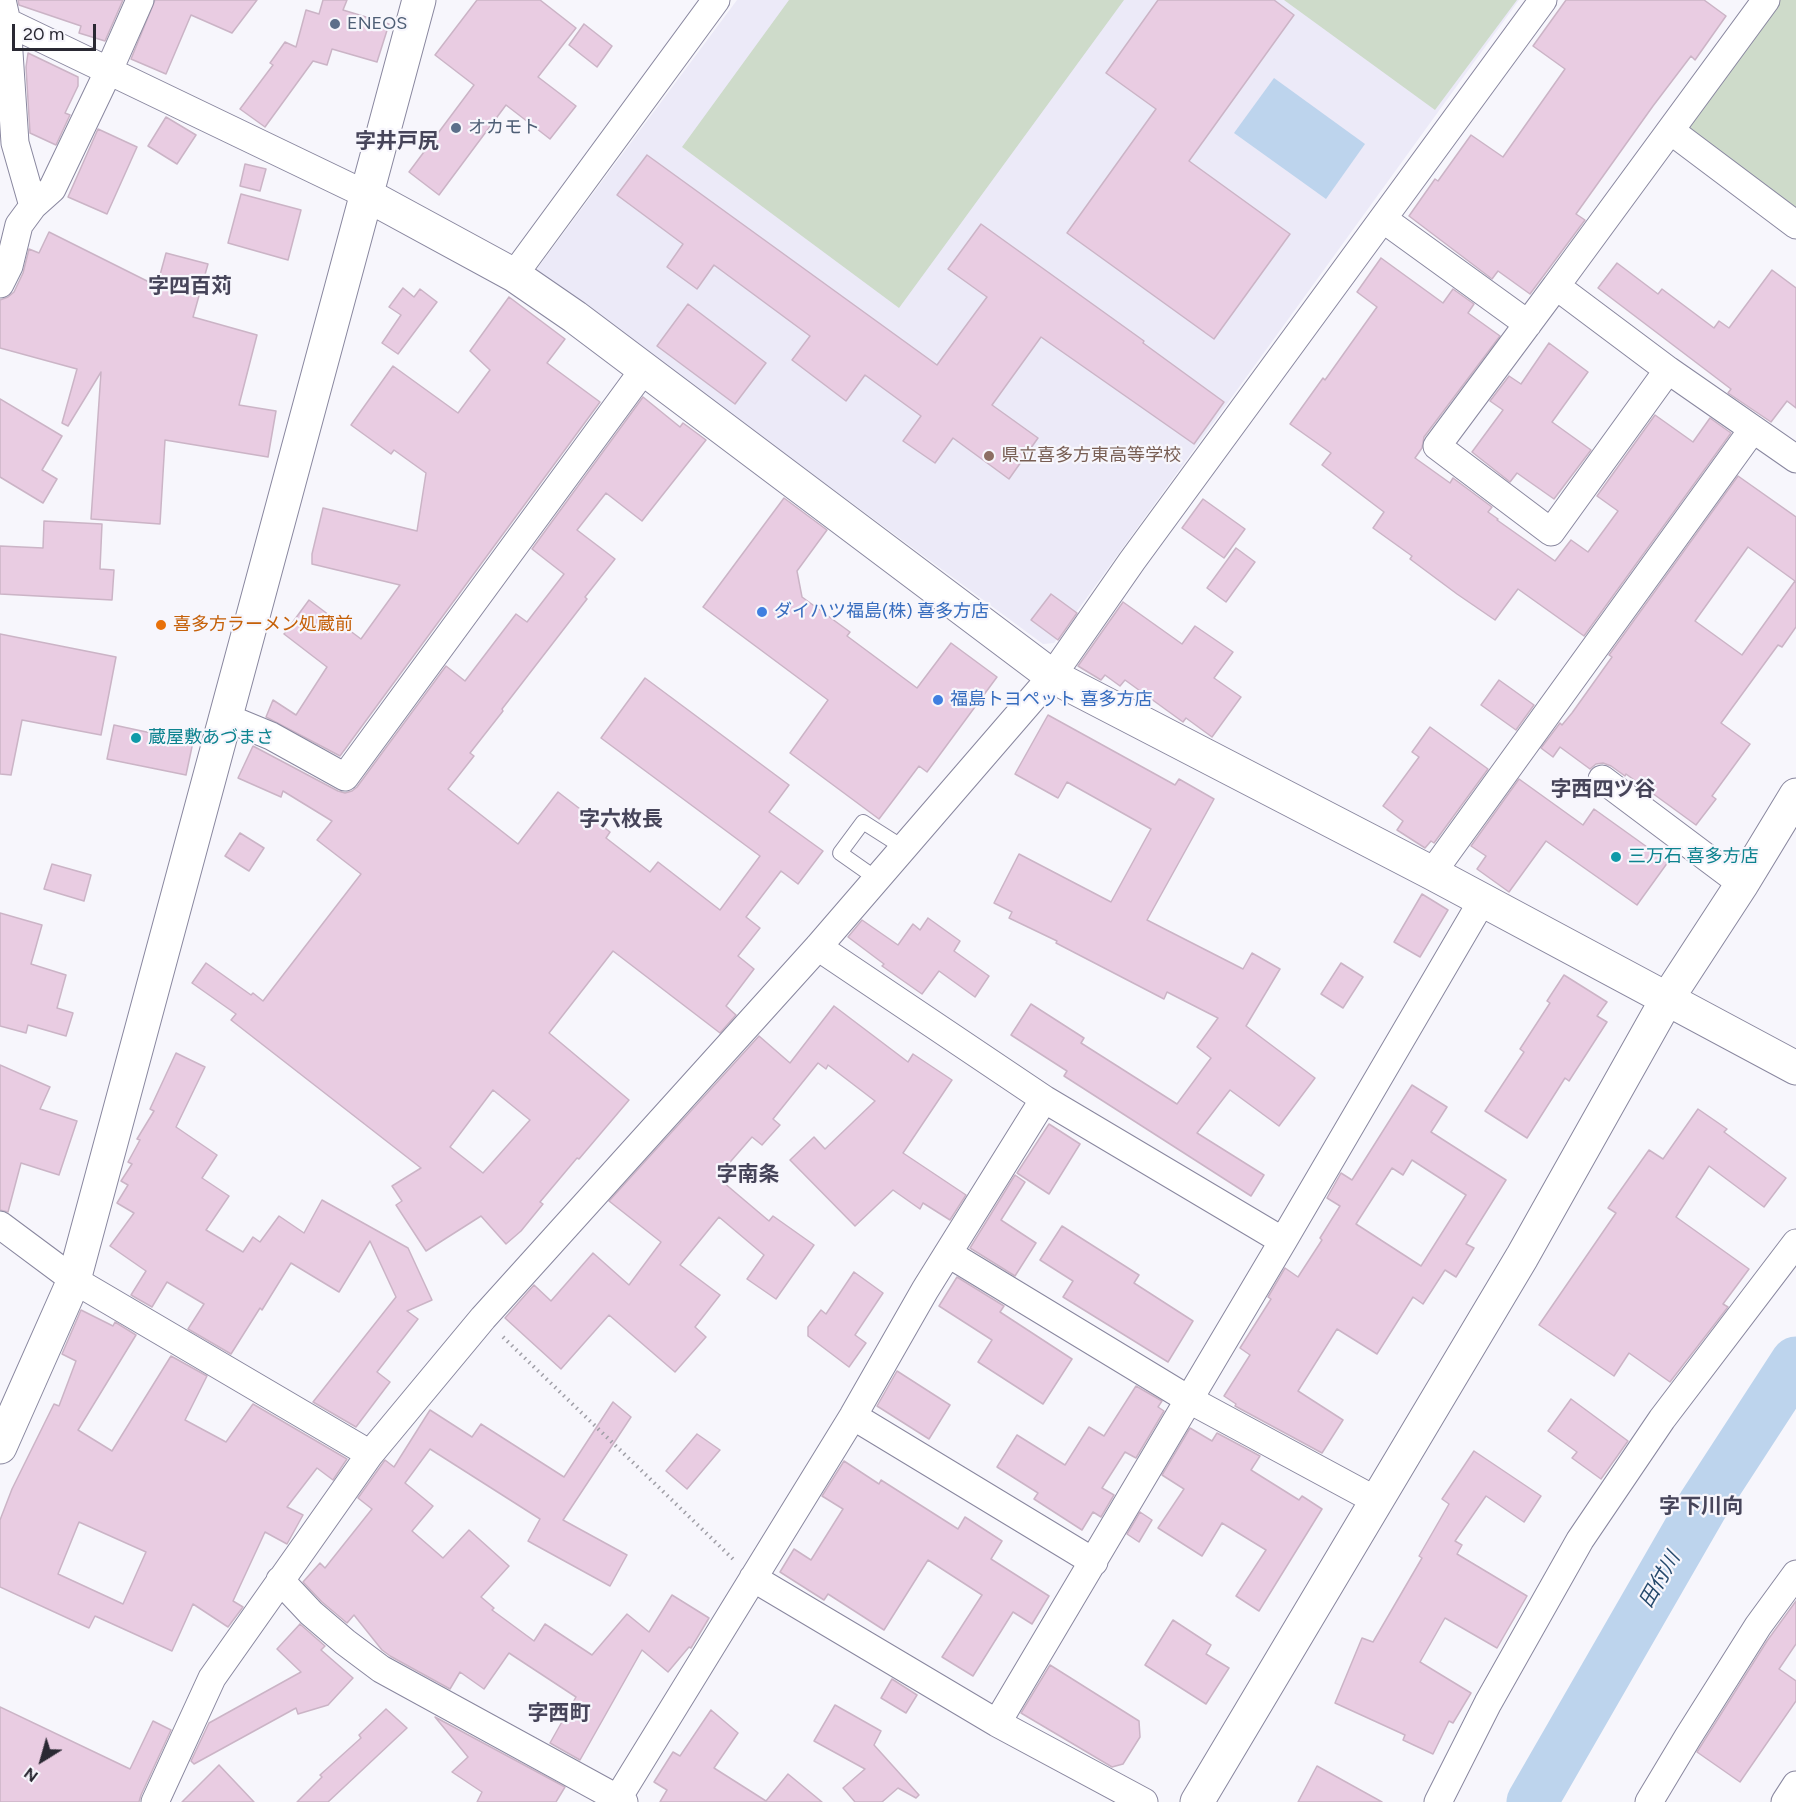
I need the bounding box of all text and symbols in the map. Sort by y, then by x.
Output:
scale bar [15,12,99,50]
place label: ENEOS [347,13,407,35]
marker: ENEOS [328,17,342,31]
text: 20 m [23,23,64,45]
place label: オカモト [468,117,540,139]
marker: オカモト [449,121,463,135]
district label: 字井戸尻 [355,129,439,155]
district label: 字四百苅 [148,274,232,300]
place label: 県立喜多方東高等学校 [1001,445,1181,467]
marker: 県立喜多方東高等学校 [982,449,996,463]
place label: ダイハツ福島(株) 喜多方店 [774,601,989,623]
marker: ダイハツ福島(株) 喜多方店 [755,605,769,619]
place label: 喜多方ラーメン処蔵前 [173,614,353,636]
marker: 喜多方ラーメン処蔵前 [154,618,168,632]
place label: 福島トヨペット 喜多方店 [950,689,1152,711]
marker: 福島トヨペット 喜多方店 [931,693,945,707]
place label: 蔵屋敷あづまさ [148,727,274,749]
marker: 蔵屋敷あづまさ [129,731,143,745]
district label: 字西四ツ谷 [1551,777,1655,803]
district label: 字六枚長 [579,807,663,833]
place label: 三万石 喜多方店 [1628,846,1758,868]
marker: 三万石 喜多方店 [1609,850,1623,864]
district label: 字南条 [717,1162,779,1188]
district label: 字下川向 [1659,1494,1743,1520]
water label: 田付川 [1635,1548,1685,1612]
district label: 字西町 [528,1701,590,1727]
north arrow [12,1730,72,1790]
text: N [20,1763,42,1786]

